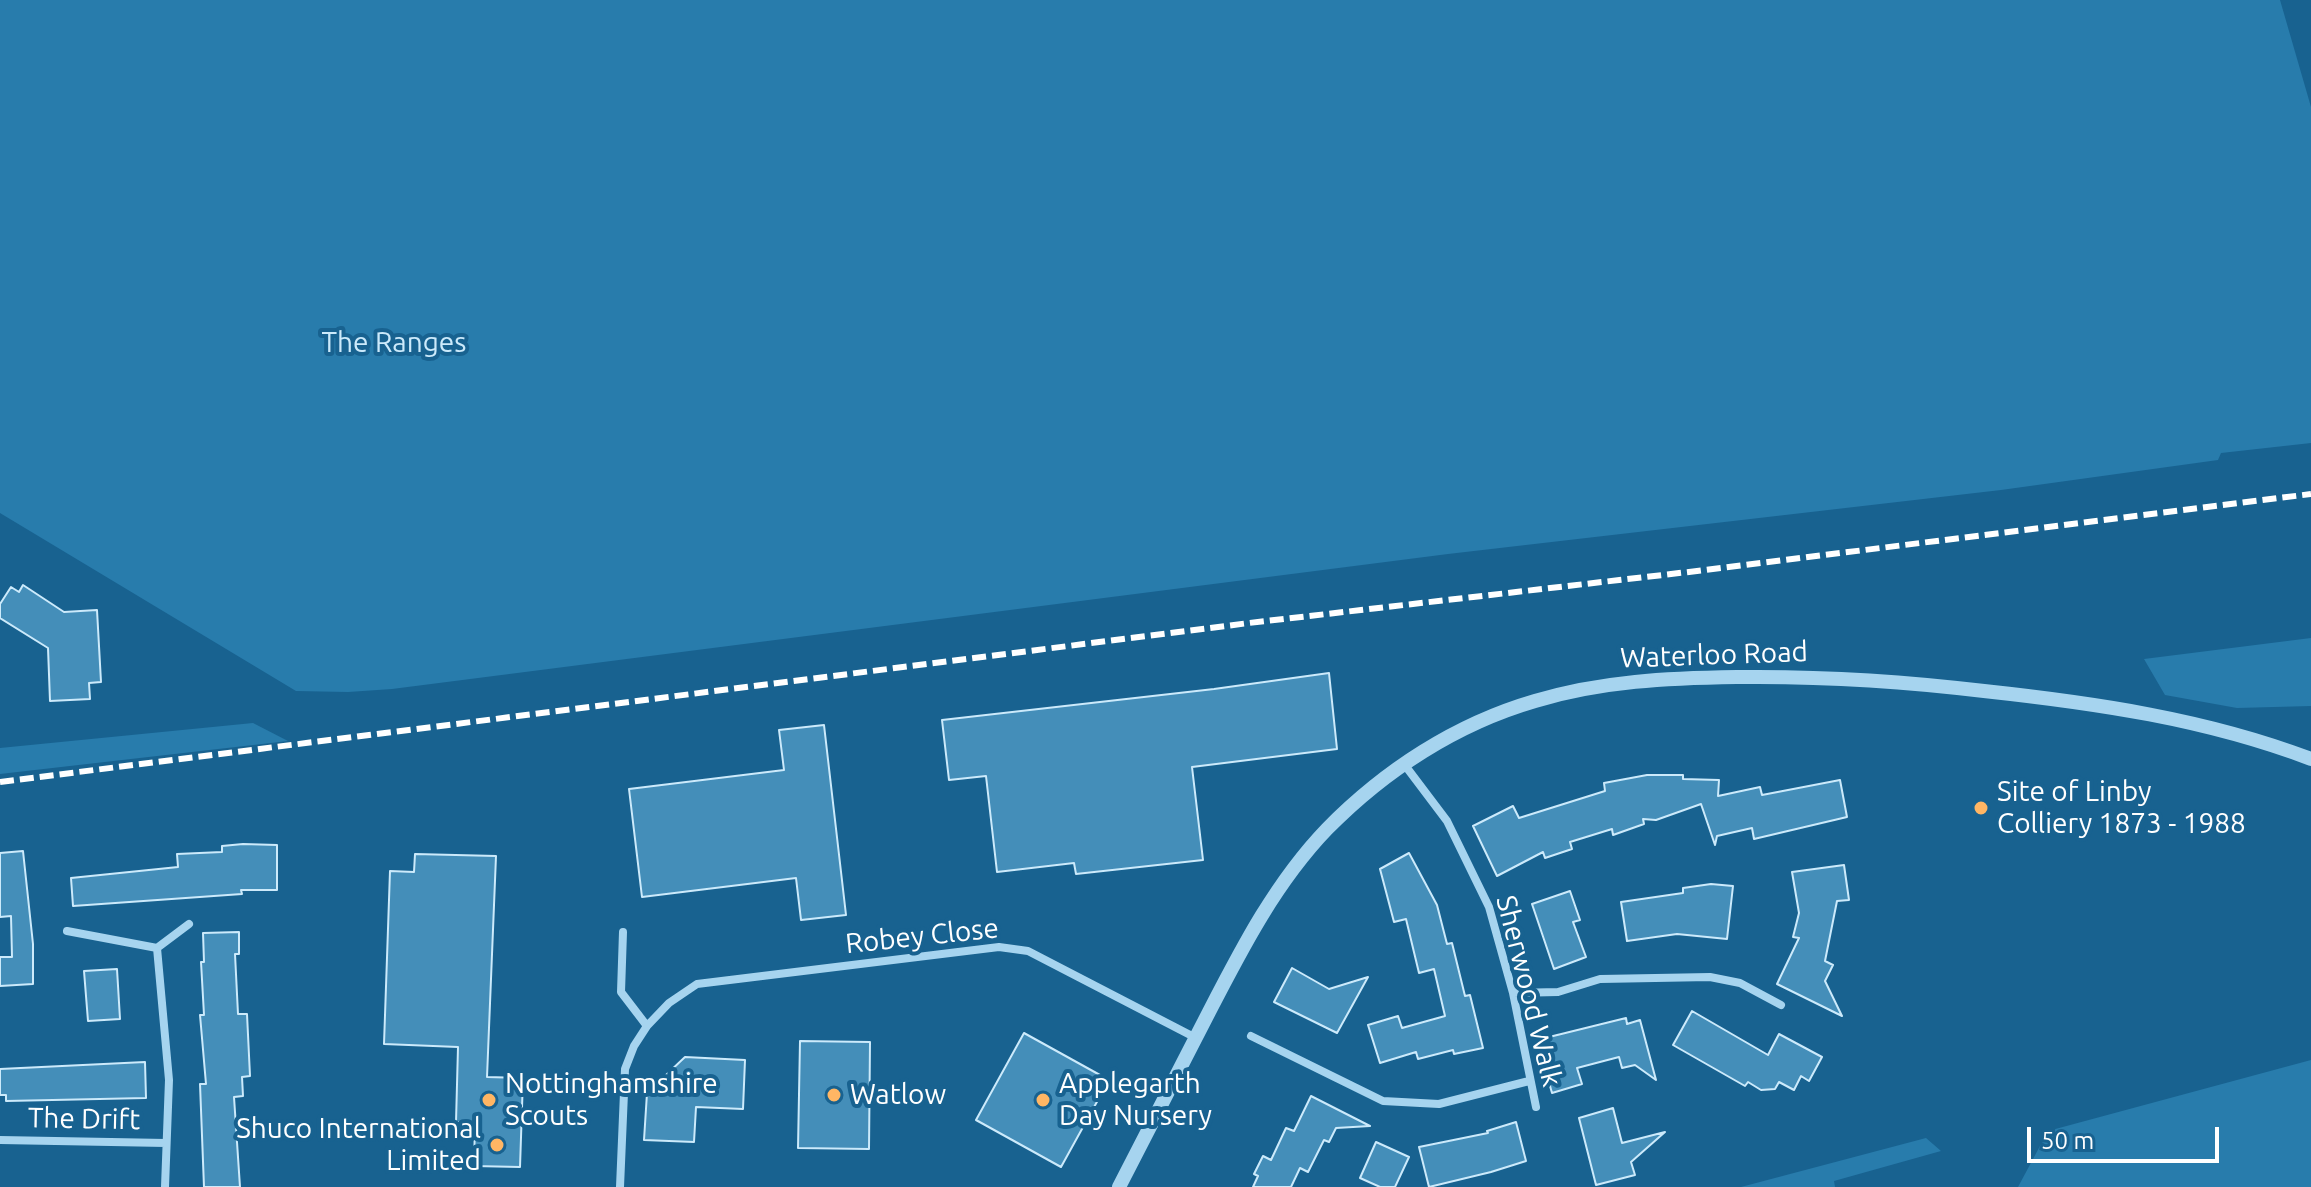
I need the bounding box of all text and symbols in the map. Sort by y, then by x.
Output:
park label: The Ranges [322,326,466,360]
street label: Waterloo Road [1620,635,1808,675]
place label: Site of Linby Colliery 1873 - 1988 [1997,775,2246,841]
marker: Site of Linby Colliery 1873 - 1988 [1972,799,1990,817]
street label: Sherwood Walk [1489,892,1569,1090]
street label: Robey Close [844,911,1000,961]
place label: Nottinghamshire Scouts [505,1067,718,1133]
place label: Applegarth Day Nursery [1059,1067,1212,1133]
place label: Watlow [850,1078,946,1112]
marker: Watlow [825,1086,843,1104]
marker: Nottinghamshire Scouts [480,1091,498,1109]
marker: Applegarth Day Nursery [1034,1091,1052,1109]
street label: The Drift [28,1101,140,1137]
scale bar [2031,1111,2223,1161]
place label: Shuco International Limited [236,1112,481,1178]
text: 50 m [2041,1127,2094,1154]
marker: Shuco International Limited [488,1136,506,1154]

